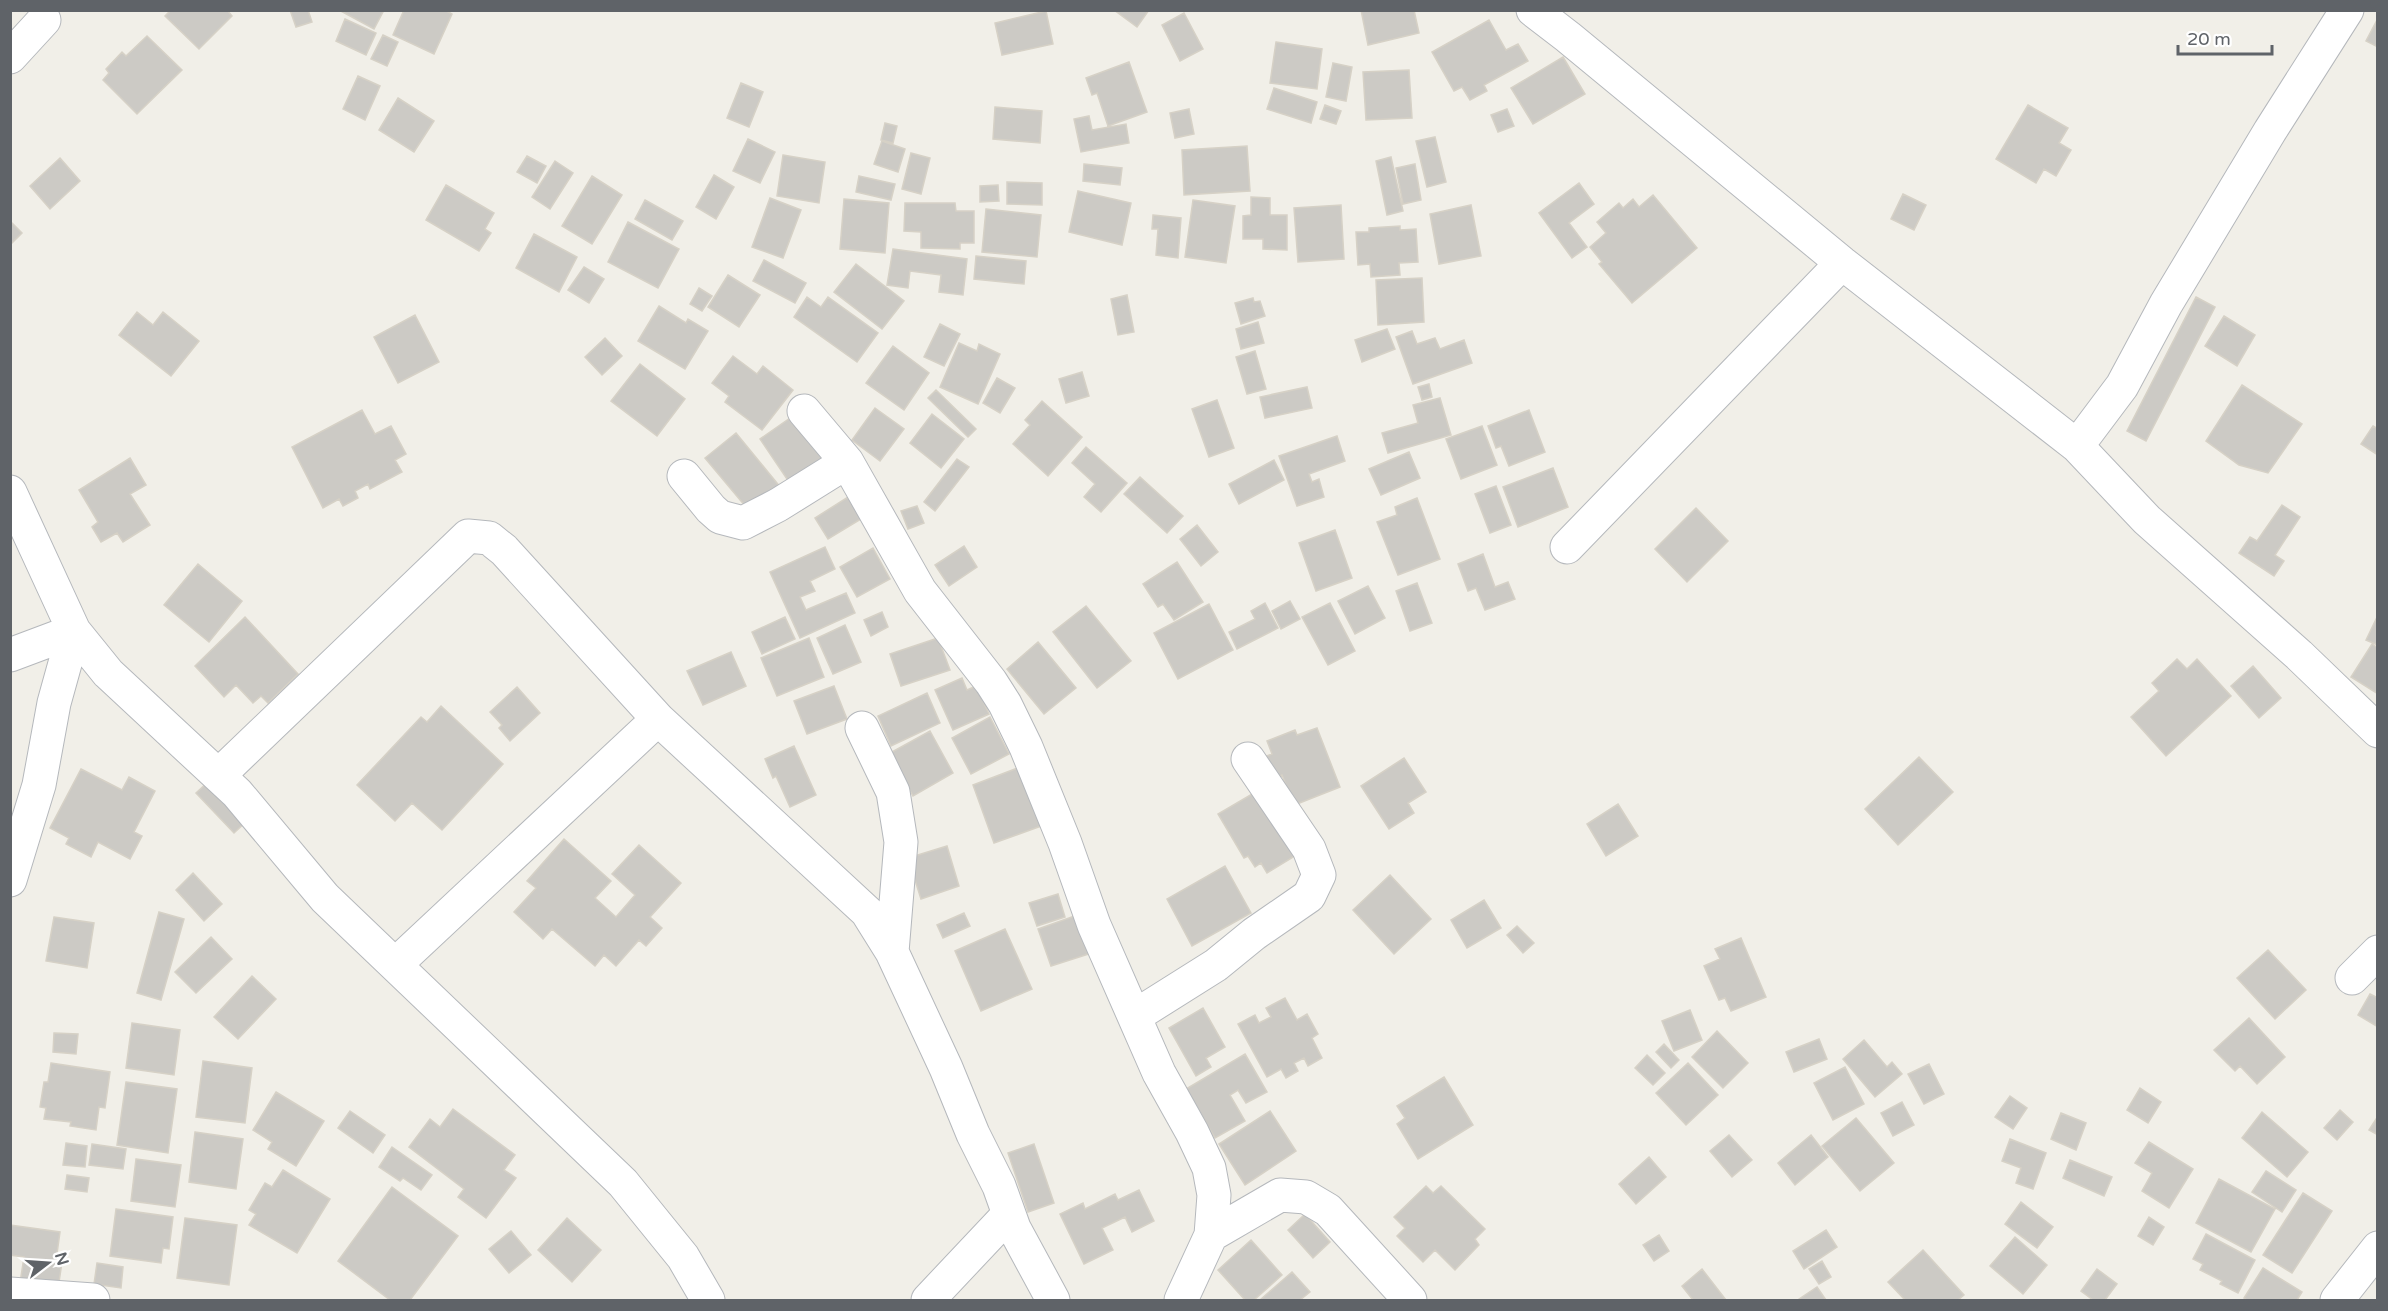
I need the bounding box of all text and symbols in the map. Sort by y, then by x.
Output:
scale bar [2178,18,2272,56]
text: 20 m [2187,28,2231,50]
north arrow [18,1233,78,1293]
text: N [50,1250,73,1268]

